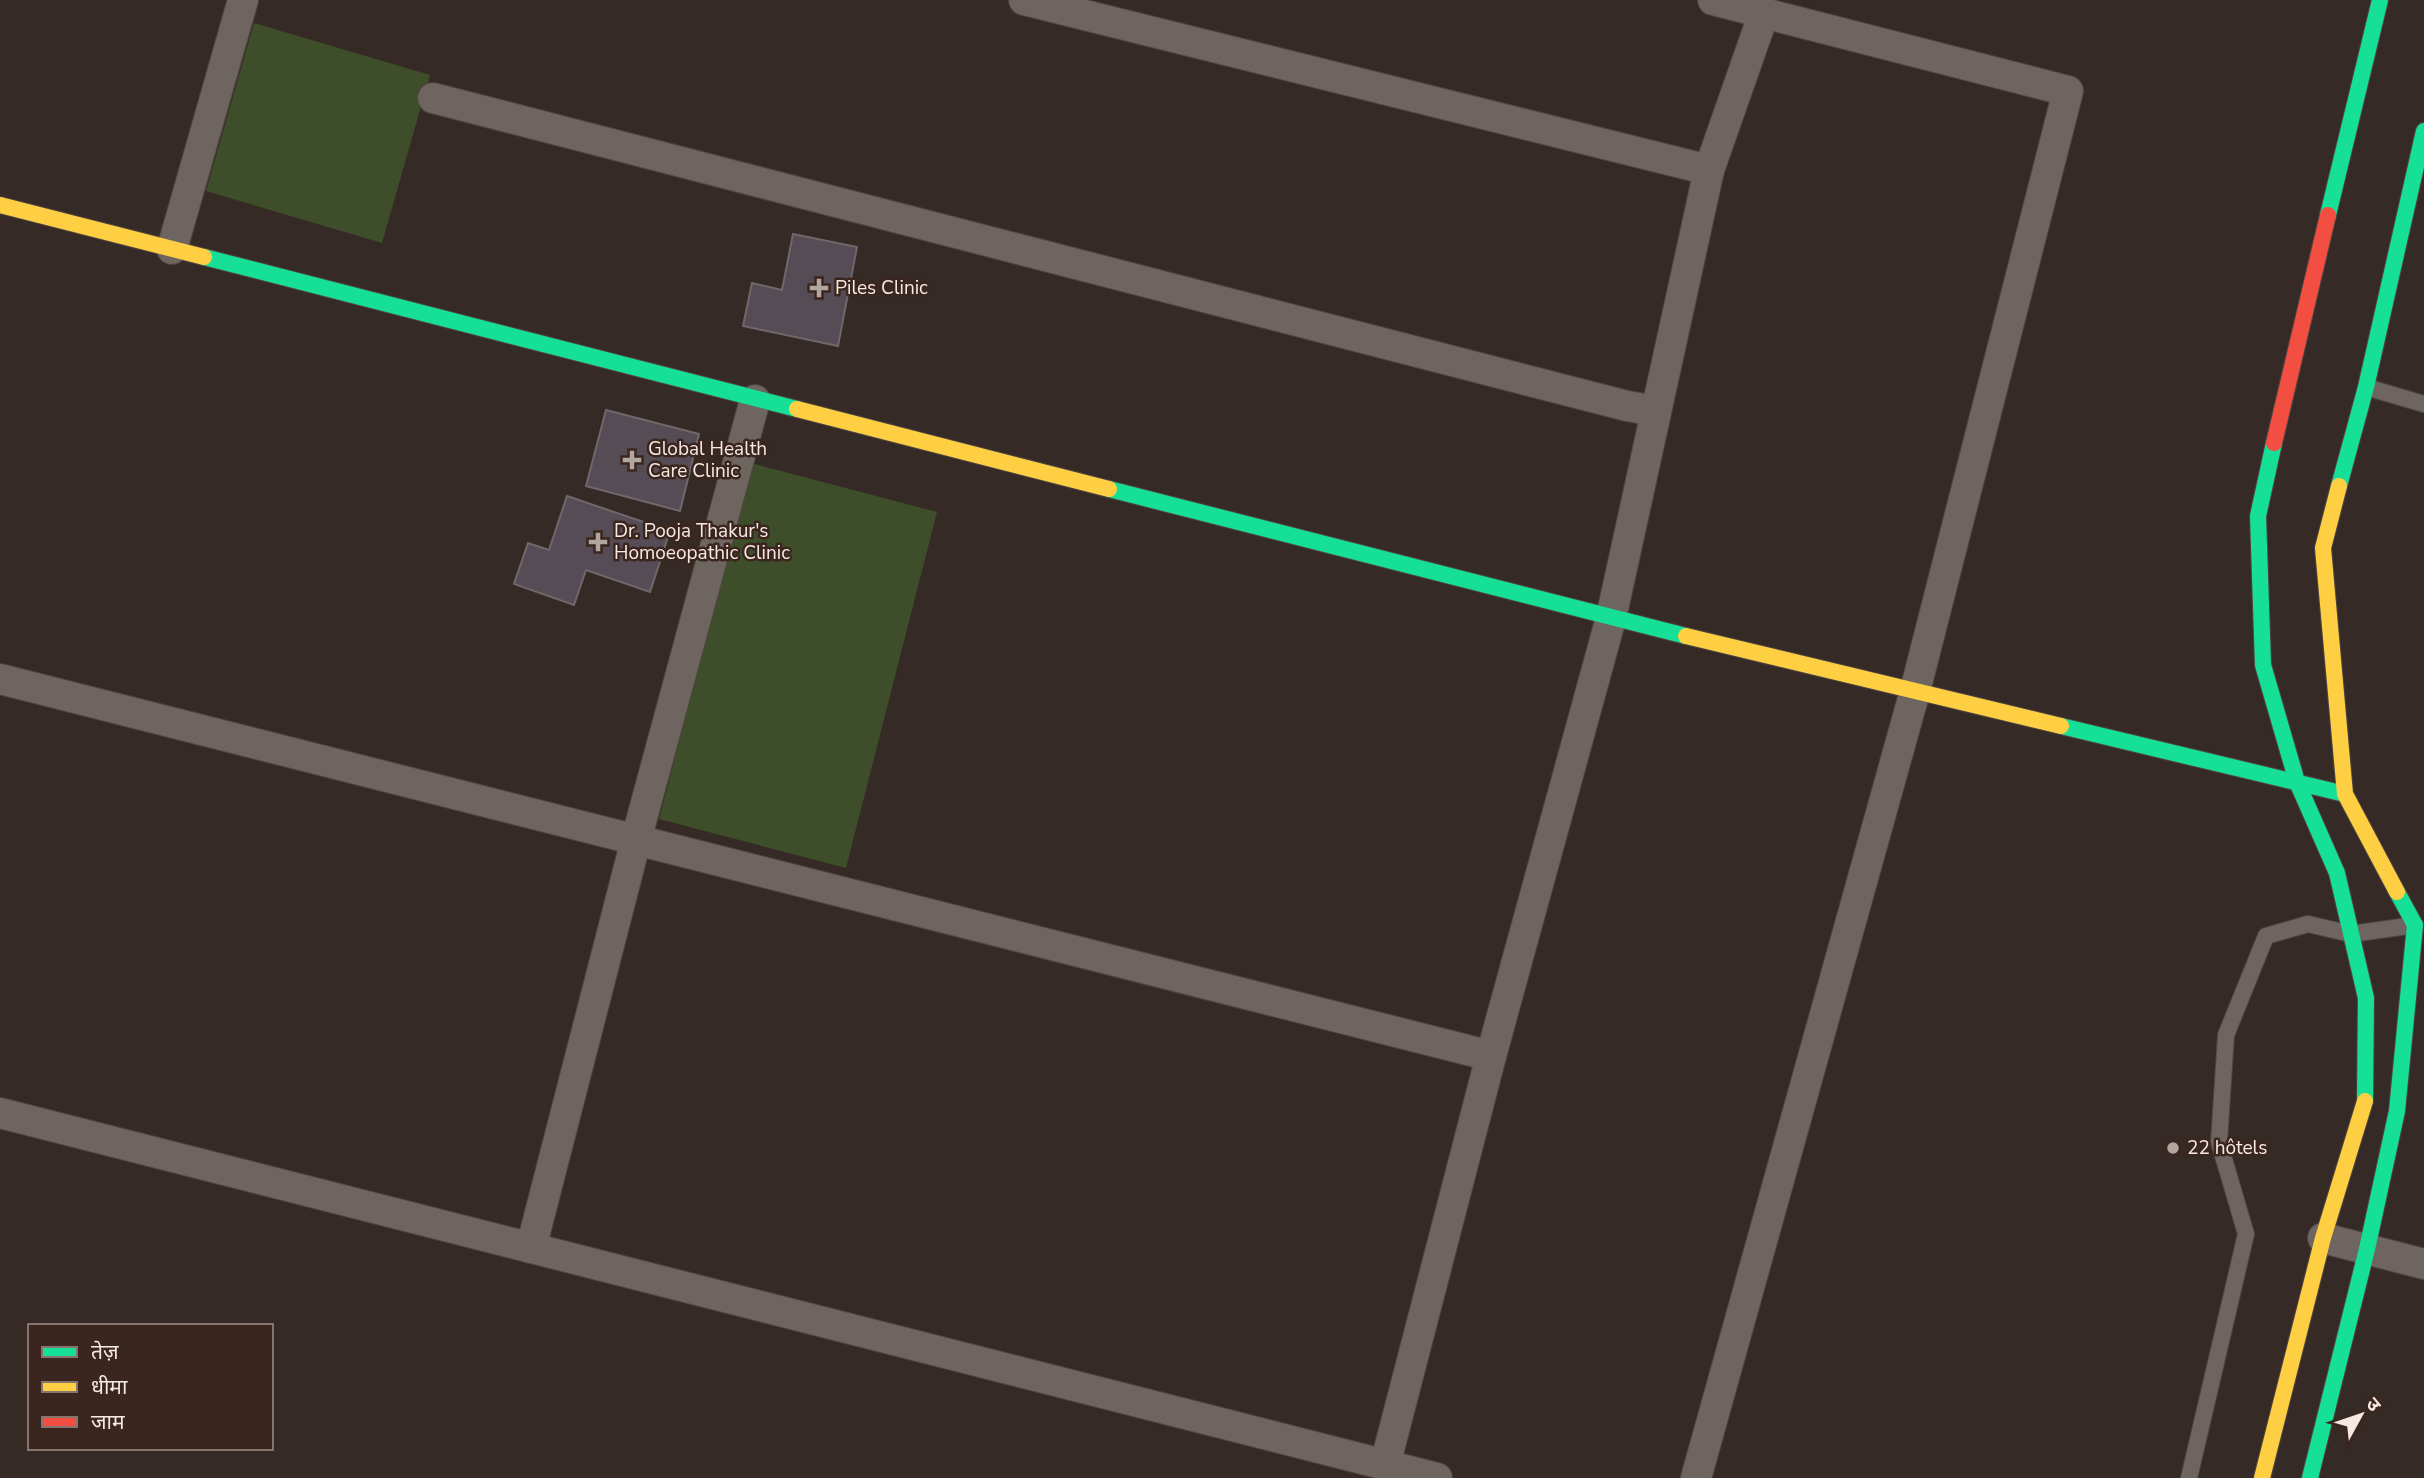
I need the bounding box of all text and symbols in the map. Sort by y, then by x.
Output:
place label: Piles Clinic [835,275,928,301]
marker: Piles Clinic [809,278,829,298]
place label: Global Health Care Clinic [648,436,767,484]
marker: Global Health Care Clinic [622,450,642,470]
place label: Dr. Pooja Thakur's Homoeopathic Clinic [614,518,790,566]
marker: Dr. Pooja Thakur's Homoeopathic Clinic [588,532,608,552]
place label: 22 hôtels [2187,1135,2267,1161]
marker: 22 hôtels [2165,1140,2181,1156]
legend [28,1324,273,1450]
text: तेज़ [91,1338,119,1366]
text: धीमा [91,1373,128,1401]
north arrow [2326,1380,2396,1450]
text: उ [2360,1392,2387,1418]
text: जाम [91,1408,125,1436]

